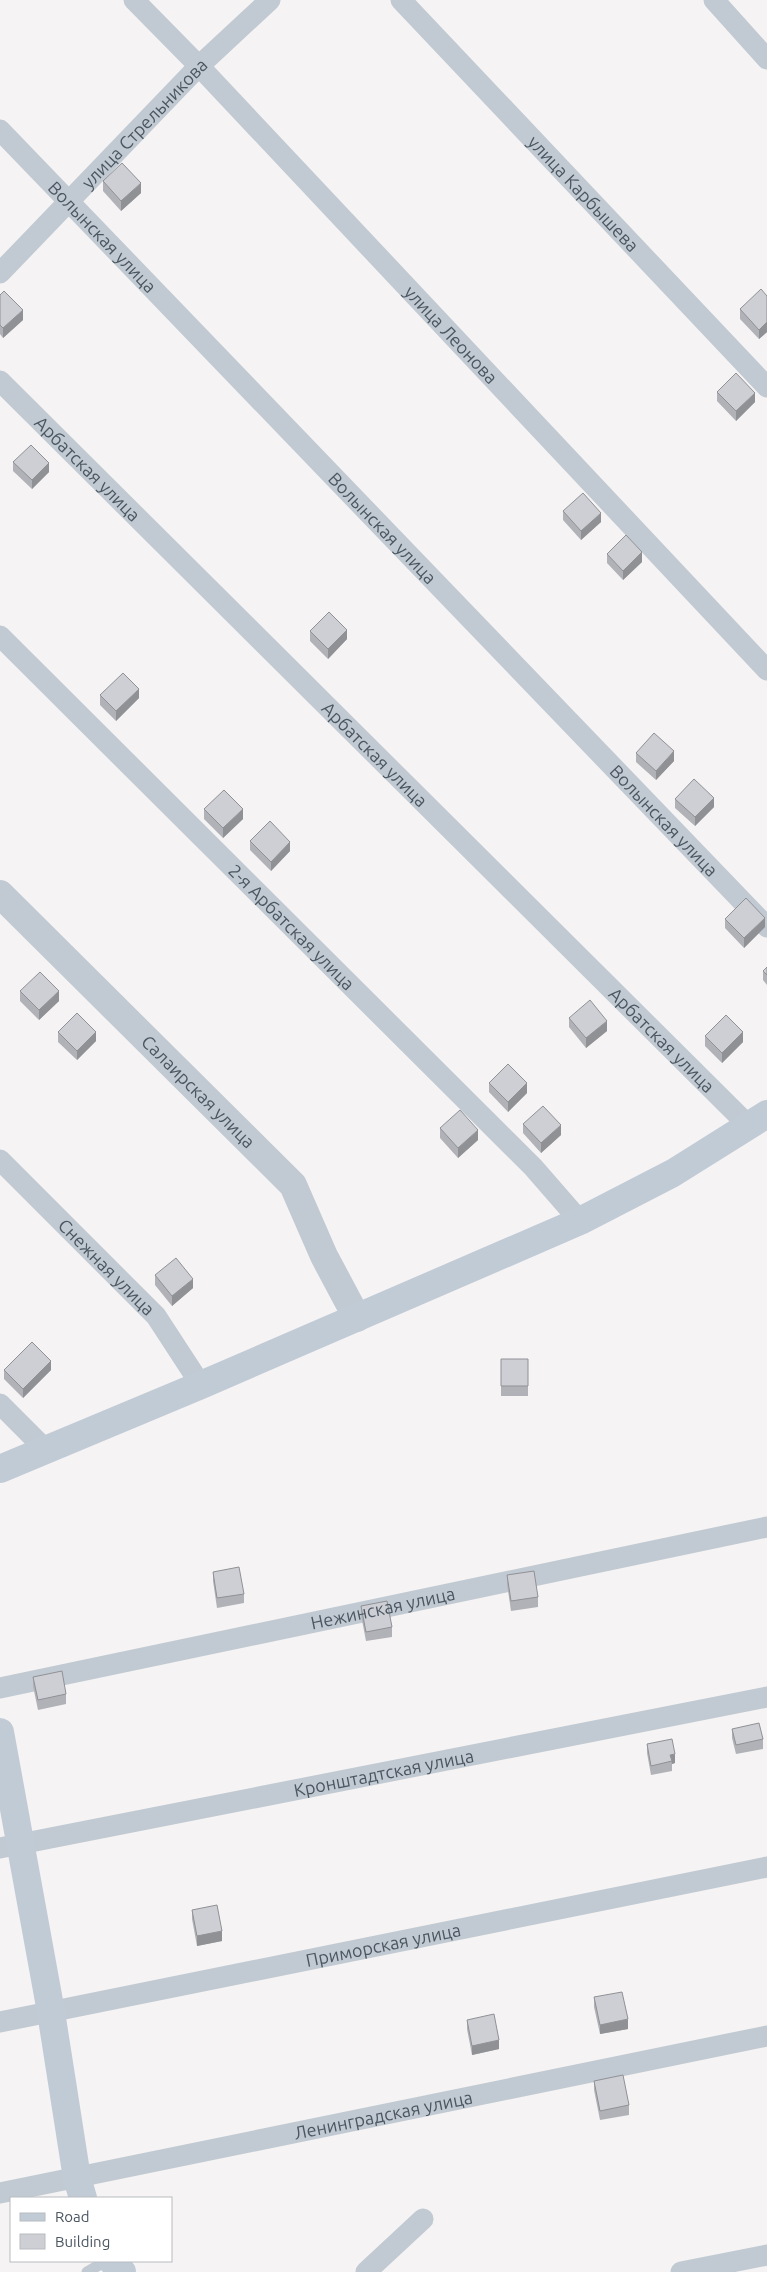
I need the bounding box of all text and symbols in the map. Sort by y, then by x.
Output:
street label: улица Стрельникова [77,54,211,192]
street label: улица Карбышева [524,131,643,255]
street label: Волынская улица [45,177,161,296]
street label: улица Леонова [401,281,502,387]
street label: Арбатская улица [31,412,145,525]
street label: Волынская улица [325,468,441,587]
street label: Арбатская улица [318,698,432,811]
street label: Волынская улица [606,761,722,880]
street label: 2-я Арбатская улица [225,860,359,994]
street label: Арбатская улица [606,983,719,1096]
street label: Салаирская улица [138,1031,259,1152]
street label: Снежная улица [55,1215,159,1319]
street label: Нежинская улица [309,1583,457,1633]
street label: Кронштадтская улица [292,1745,475,1800]
street label: Приморская улица [304,1919,463,1970]
street label: Ленинградская улица [292,2087,474,2143]
legend [10,2197,172,2262]
text: Road [55,2208,90,2225]
text: Building [55,2233,110,2250]

